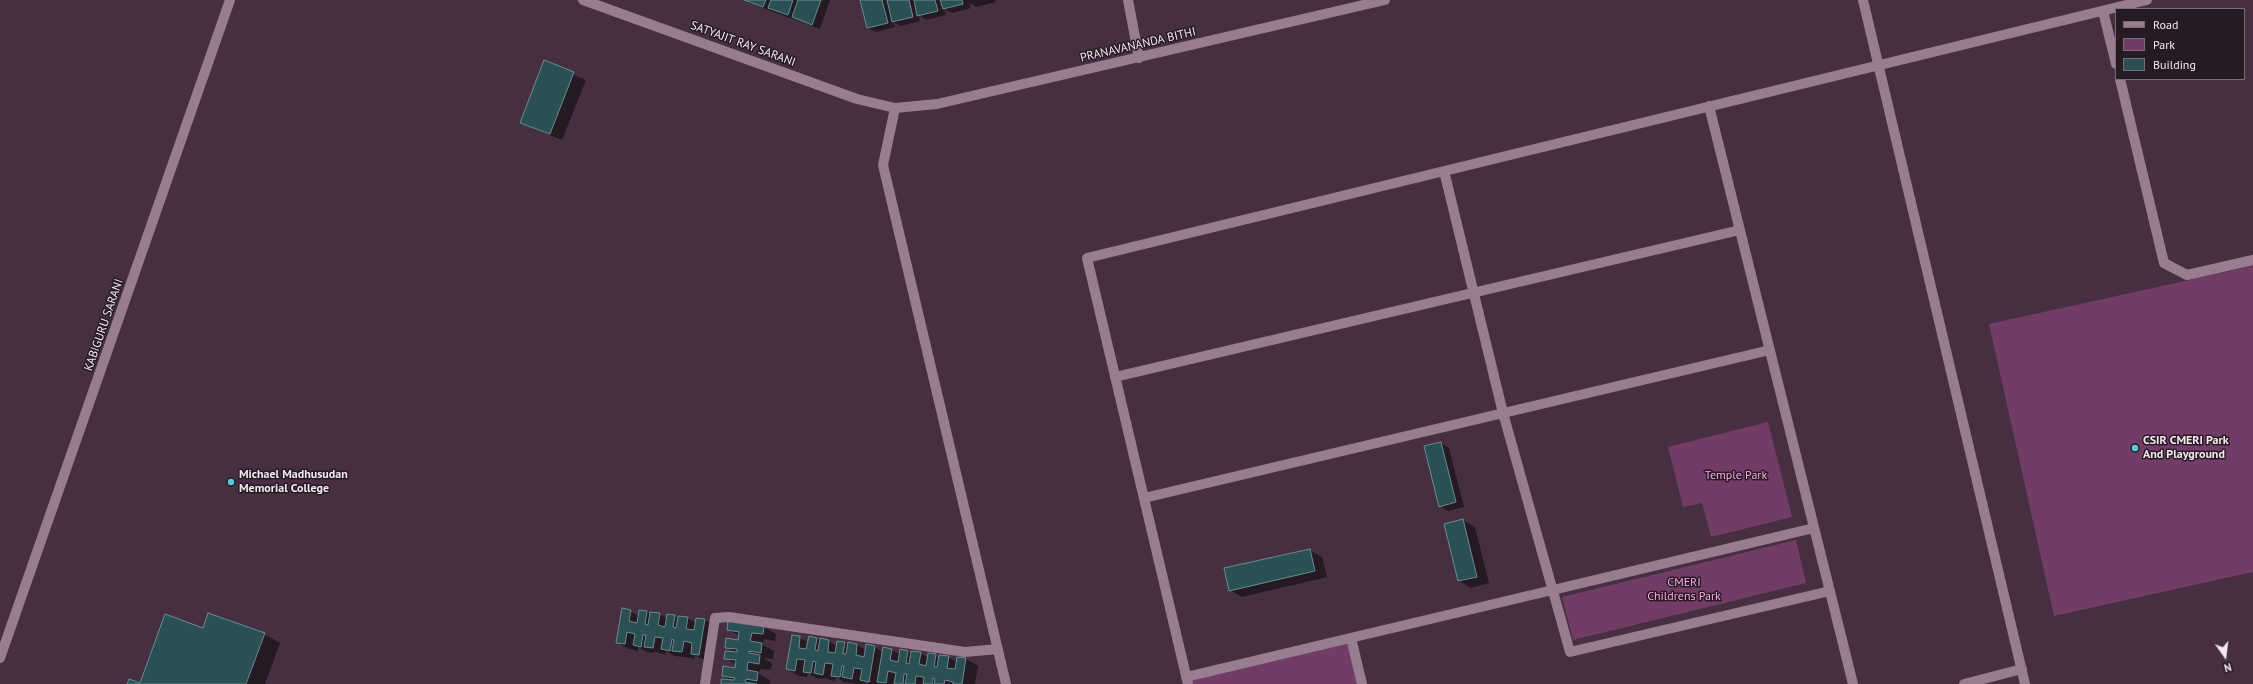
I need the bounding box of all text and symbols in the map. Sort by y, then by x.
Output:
legend [2115,8,2245,80]
text: Road [2153,17,2178,32]
street label: SATYAJIT RAY SARANI [689,18,797,70]
street label: PRANAVANANDA BITHI [1079,25,1197,65]
text: Park [2153,37,2175,52]
text: Building [2153,57,2196,72]
street label: KABIGURU SARANI [81,277,127,373]
place label: CSIR CMERI Park And Playground [2143,434,2229,462]
marker: CSIR CMERI Park And Playground [2130,443,2140,453]
place label: Michael Madhusudan Memorial College [239,468,348,496]
park label: Temple Park [1705,469,1767,483]
marker: Michael Madhusudan Memorial College [226,477,236,487]
park label: CMERI Childrens Park [1647,576,1721,604]
north arrow [2205,636,2245,676]
text: N [2223,660,2233,675]

